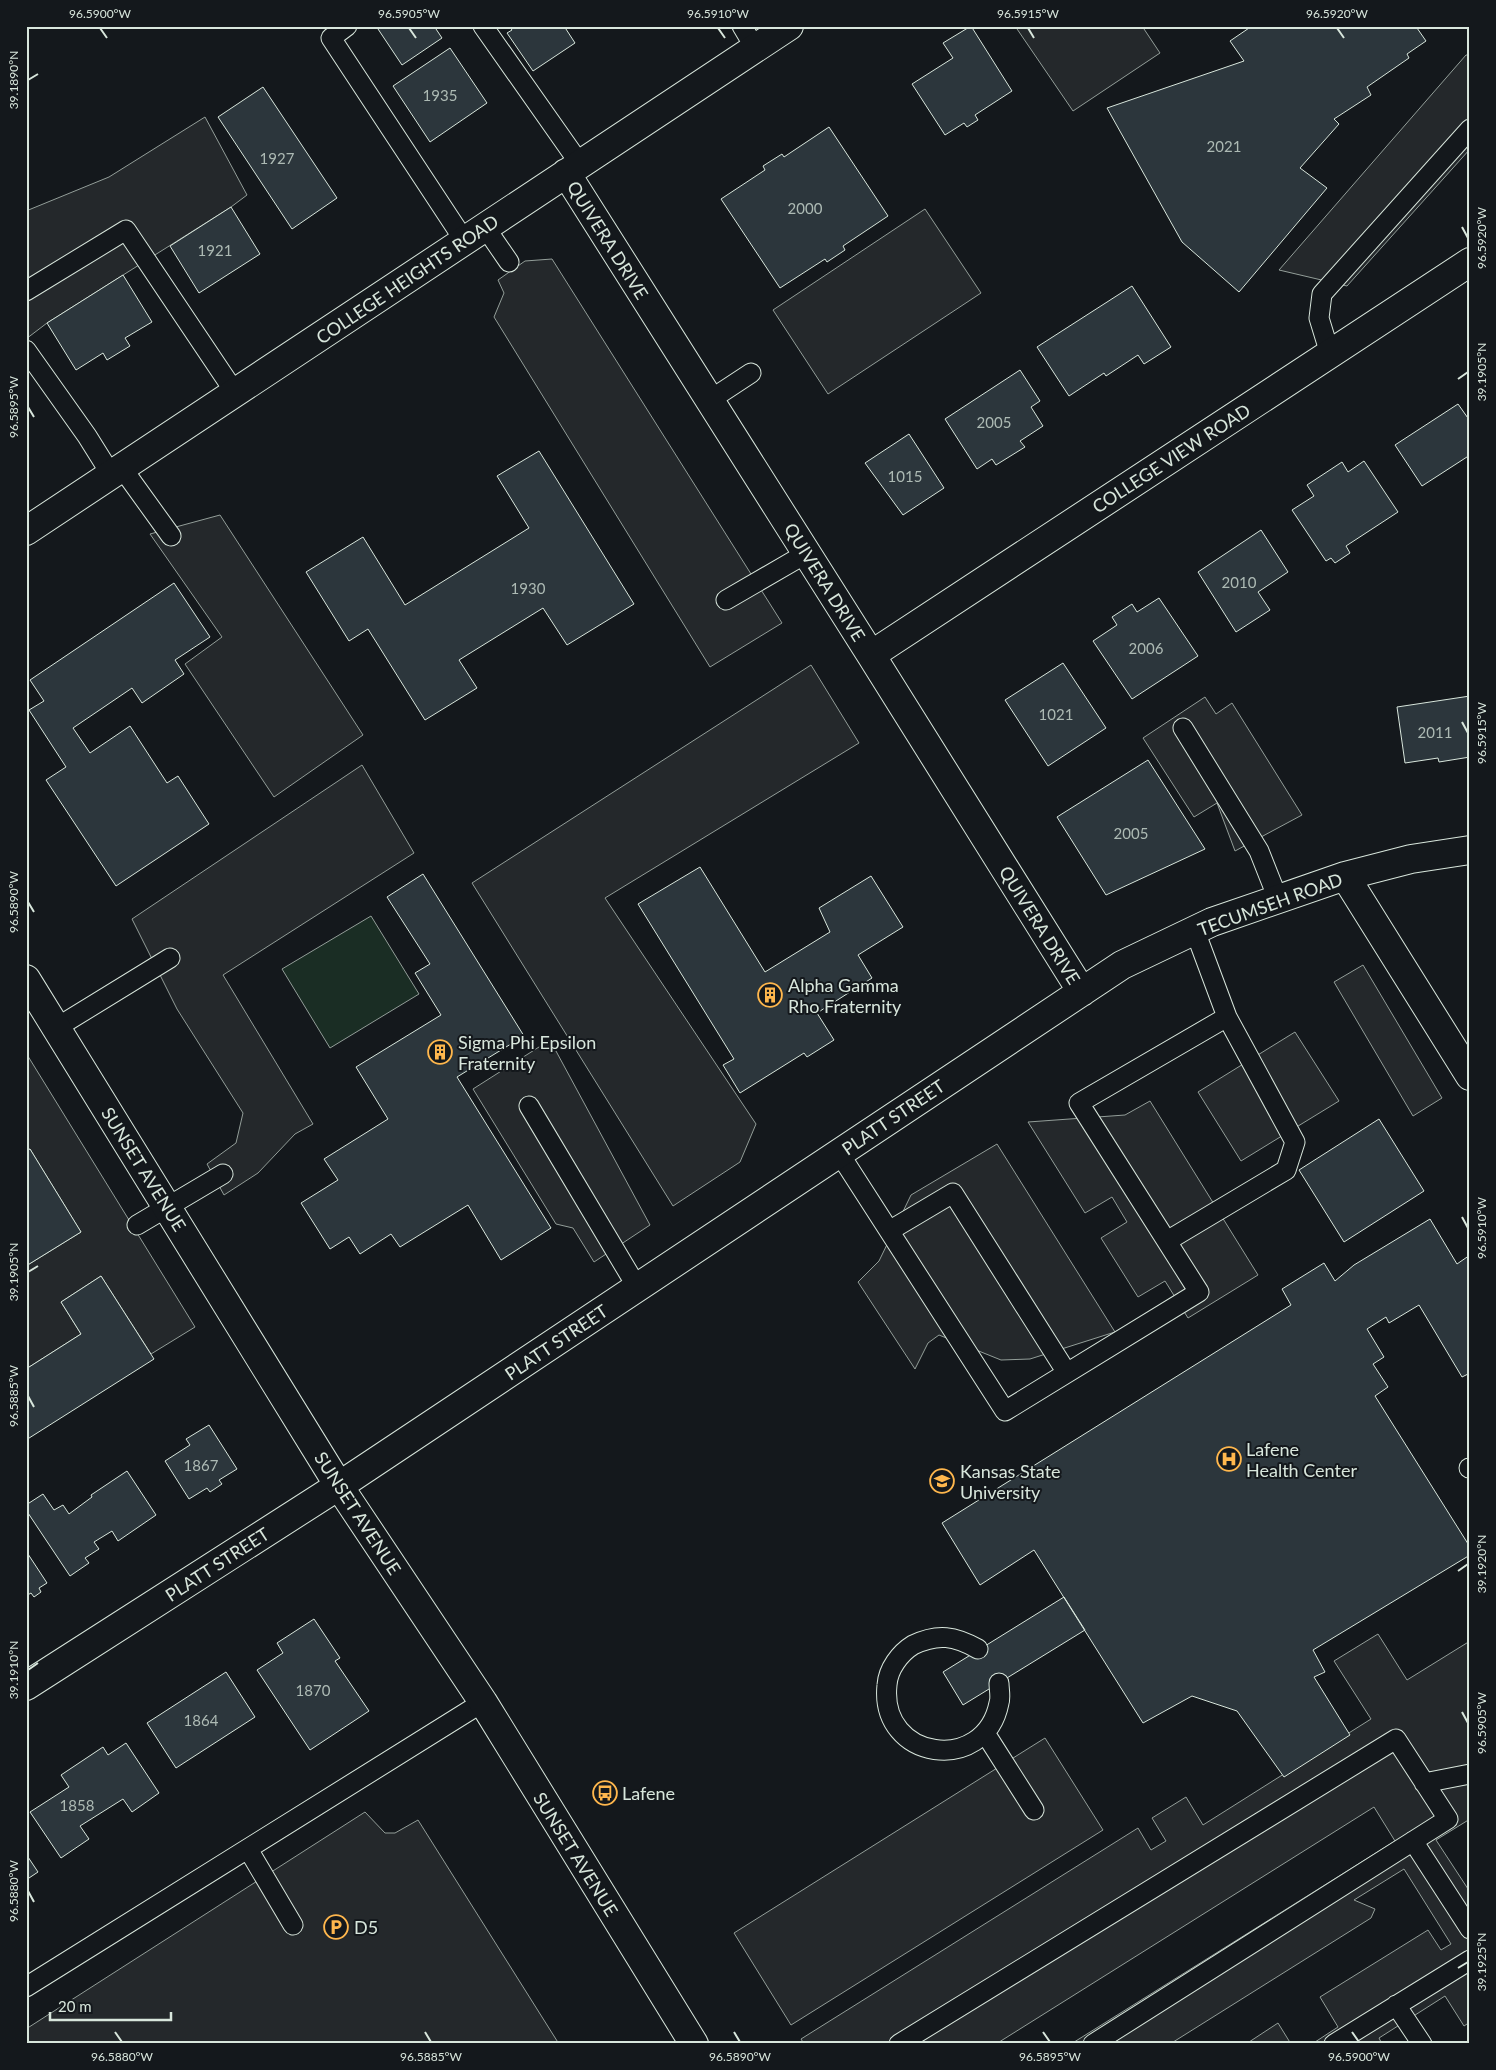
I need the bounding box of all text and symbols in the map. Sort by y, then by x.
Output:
text: 96.5900°W [69,6,132,21]
text: 96.5905°W [378,6,441,21]
text: 96.5910°W [687,6,750,21]
text: 96.5915°W [997,6,1060,21]
text: 96.5920°W [1306,6,1369,21]
text: 39.1890°N [6,51,21,109]
house number: 1935 [423,86,457,104]
house number: 2021 [1207,137,1241,155]
house number: 1927 [260,149,295,167]
street label: QUIVERA DRIVE [563,177,653,303]
house number: 2000 [788,199,823,217]
text: 96.5920°W [1474,206,1489,269]
street label: COLLEGE HEIGHTS ROAD [312,210,502,348]
house number: 1921 [198,241,232,259]
text: 39.1905°N [1474,343,1489,401]
text: 96.5895°W [6,375,21,438]
street label: COLLEGE VIEW ROAD [1088,399,1254,517]
house number: 2005 [977,413,1011,431]
house number: 1015 [888,467,922,485]
street label: QUIVERA DRIVE [780,519,870,645]
house number: 2010 [1222,573,1257,591]
house number: 1930 [511,579,546,597]
house number: 2006 [1129,639,1164,657]
text: 96.5915°W [1474,701,1489,764]
house number: 1021 [1039,705,1073,723]
house number: 2011 [1418,723,1452,741]
house number: 2005 [1114,824,1148,842]
street label: QUIVERA DRIVE [995,862,1085,988]
street label: TECUMSEH ROAD [1195,868,1345,940]
text: 96.5890°W [6,870,21,933]
place label: Alpha Gamma Rho Fraternity [788,974,902,1017]
building icon: Alpha Gamma Rho Fraternity [757,982,783,1008]
place label: Sigma Phi Epsilon Fraternity [458,1031,596,1074]
building icon: Sigma Phi Epsilon Fraternity [427,1039,453,1065]
street label: PLATT STREET [837,1074,949,1160]
street label: SUNSET AVENUE [97,1103,191,1235]
text: 96.5910°W [1474,1196,1489,1259]
text: 39.1905°N [6,1243,21,1301]
street label: PLATT STREET [500,1299,612,1385]
text: 96.5885°W [6,1364,21,1427]
place label: Lafene Health Center [1246,1438,1357,1481]
hospital icon: Lafene Health Center [1216,1446,1242,1472]
street label: SUNSET AVENUE [310,1447,406,1579]
house number: 1867 [184,1456,219,1474]
place label: Kansas State University [960,1460,1061,1503]
school or university icon: Kansas State University [929,1468,955,1494]
street label: PLATT STREET [161,1522,273,1606]
text: 39.1920°N [1474,1535,1489,1593]
text: 39.1910°N [6,1641,21,1699]
house number: 1870 [296,1681,331,1699]
text: 96.5905°W [1474,1691,1489,1754]
house number: 1864 [184,1711,219,1729]
bus stop icon: Lafene [592,1780,618,1806]
place label: Lafene [622,1782,675,1804]
street label: SUNSET AVENUE [529,1788,623,1920]
house number: 1858 [60,1796,94,1814]
text: 96.5880°W [6,1859,21,1922]
parking icon: D5 [323,1914,349,1940]
place label: D5 [354,1916,378,1938]
text: 39.1925°N [1474,1933,1489,1991]
scale bar [50,1990,171,2022]
text: 20 m [58,1997,92,2015]
text: 96.5880°W [91,2049,154,2064]
text: 96.5885°W [400,2049,463,2064]
text: 96.5890°W [709,2049,772,2064]
text: 96.5895°W [1019,2049,1082,2064]
text: 96.5900°W [1328,2049,1391,2064]

